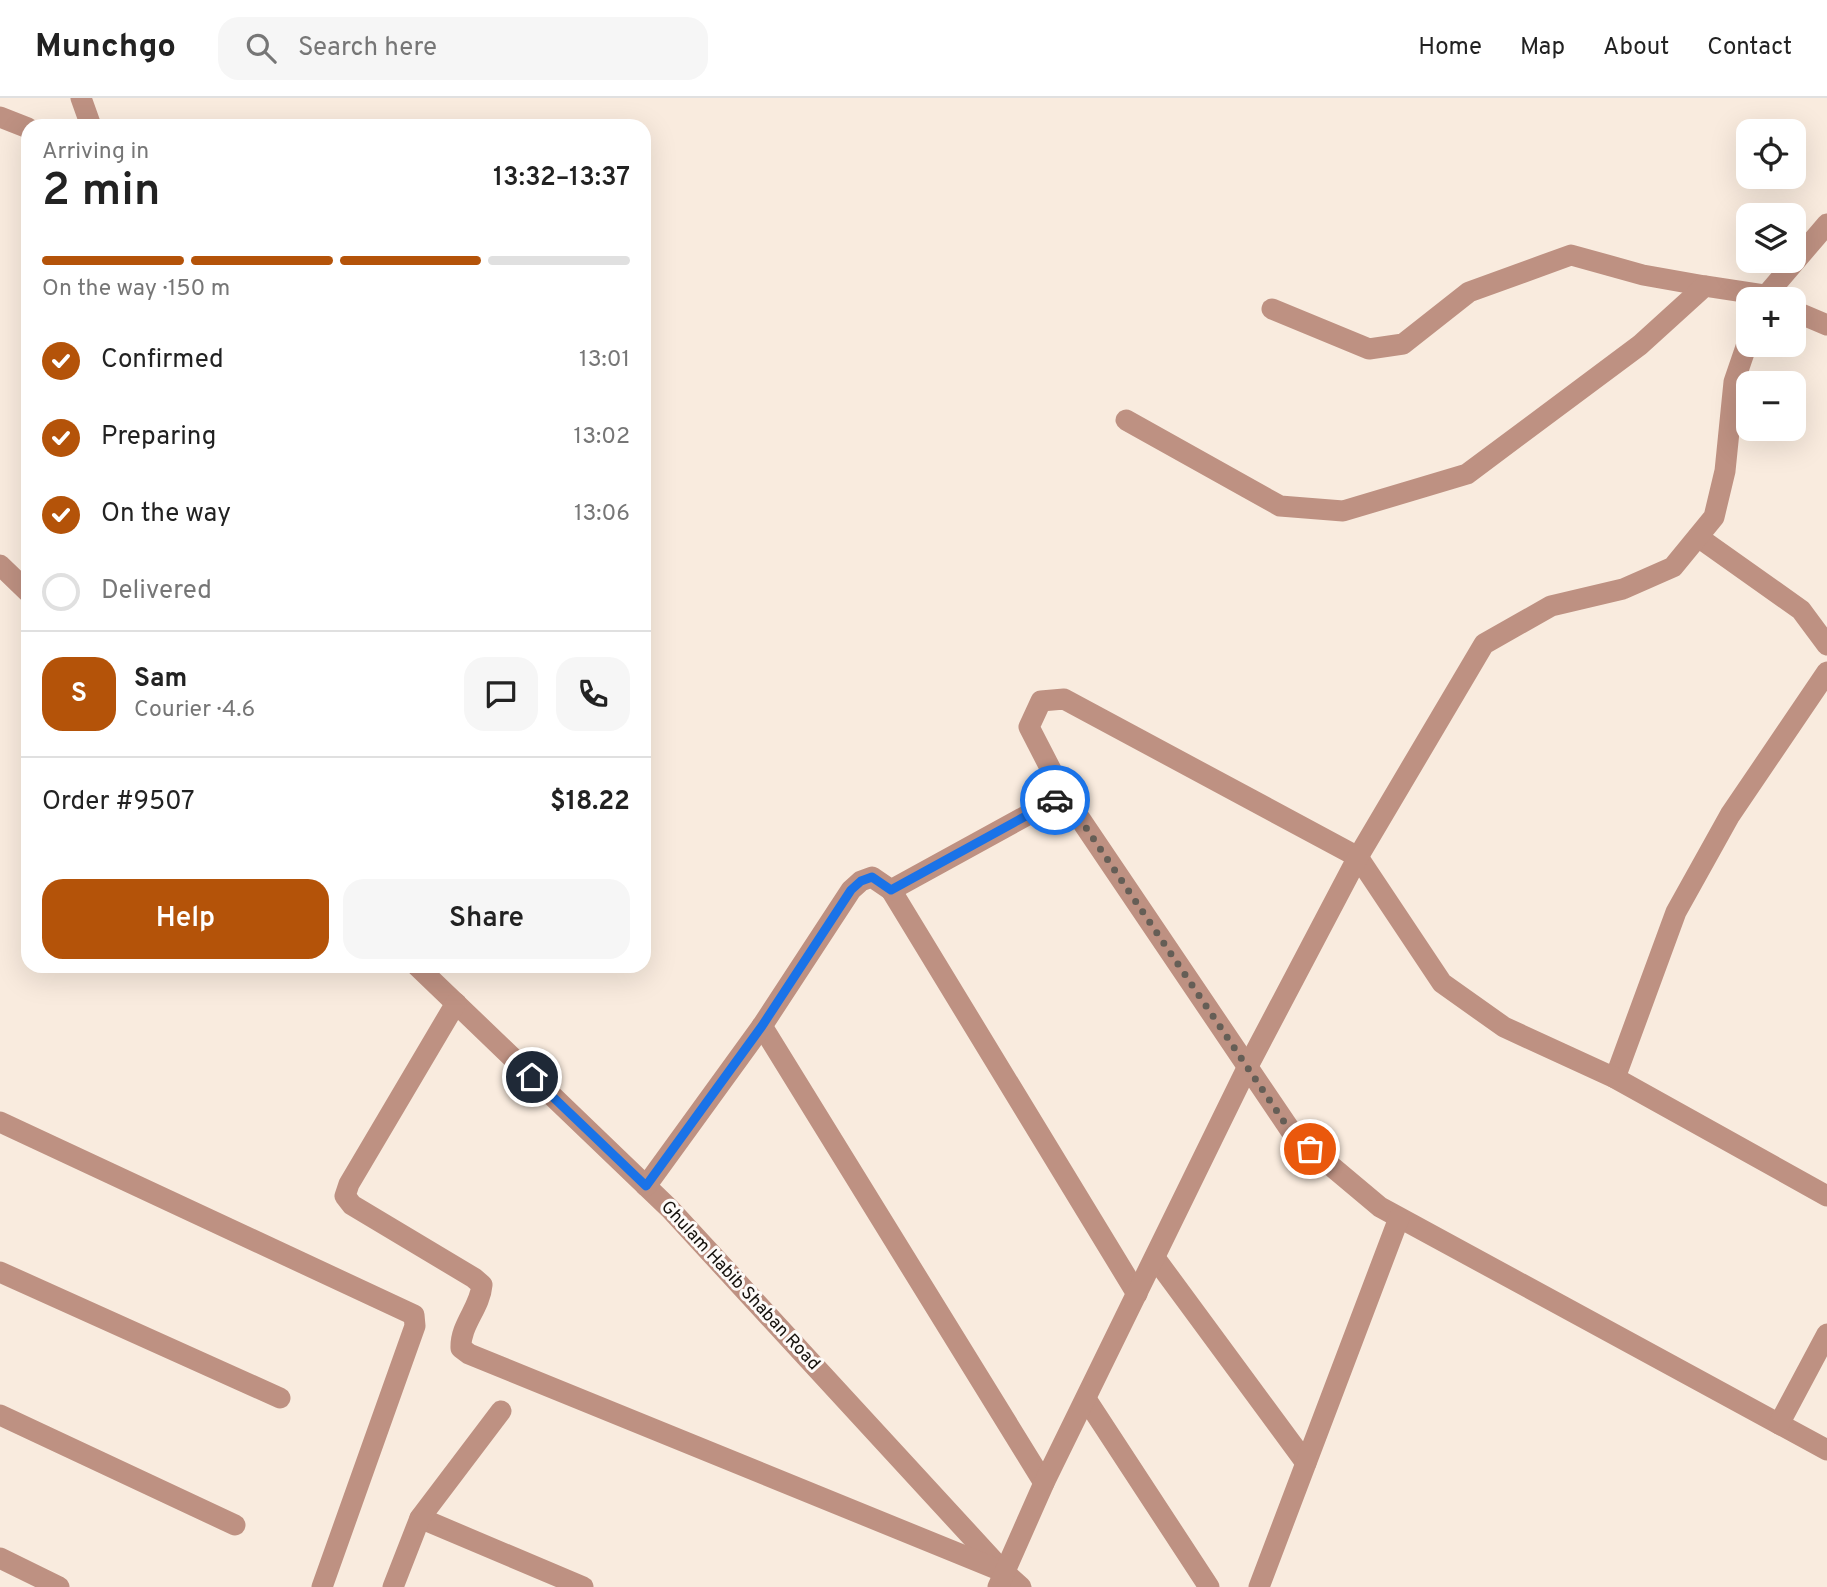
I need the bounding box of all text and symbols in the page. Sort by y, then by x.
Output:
search box [218,17,708,80]
text: Munchgo [35,27,176,69]
icon: search [242,29,280,67]
text: Search here [298,32,437,65]
text: Home [1418,33,1482,63]
text: Map [1520,33,1565,63]
text: About [1603,33,1669,63]
text: Contact [1707,33,1792,63]
map controls [1736,119,1806,441]
button: locate [1736,119,1806,189]
text: Arriving in [42,138,149,167]
text: 13:32–13:37 [493,162,630,195]
text: 2 min [42,163,161,222]
button: layers [1736,203,1806,273]
text: On the way · 150 m [42,275,230,304]
button: + [1736,287,1806,357]
icon: check [42,342,80,380]
text: Confirmed [101,344,224,377]
text: 13:01 [579,346,630,375]
button: − [1736,371,1806,441]
icon: check [42,419,80,457]
text: Preparing [101,421,216,454]
text: 13:02 [574,423,630,452]
icon: check [42,496,80,534]
text: On the way [101,498,231,531]
text: 13:06 [574,500,630,529]
text: Delivered [101,575,212,608]
button: chat [464,657,538,731]
button: phone [556,657,630,731]
text: Sam [134,663,187,696]
text: S [71,678,87,711]
text: Courier · 4.6 [134,696,255,725]
courier [1020,765,1090,835]
icon: car [1036,781,1074,819]
text: Order #9507 [42,786,195,819]
text: $18.22 [550,786,630,819]
button: Help [42,879,329,959]
button: Share [343,879,630,959]
pin [502,1047,562,1107]
icon: home [513,1058,551,1096]
pin [1280,1119,1340,1179]
icon: bag [1291,1130,1329,1168]
street label: Ghulam Habib Shaban Road [655,1196,825,1376]

